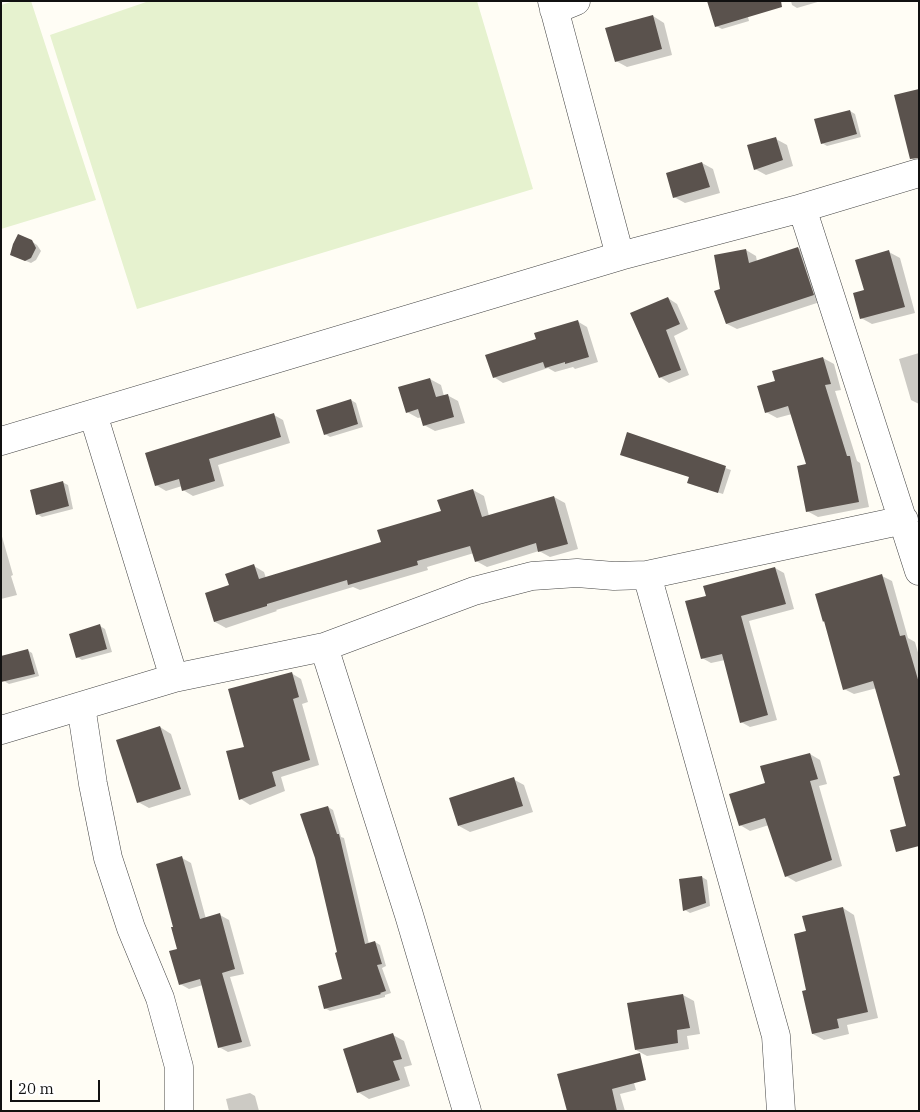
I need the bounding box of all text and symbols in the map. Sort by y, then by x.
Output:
scale bar [12,1070,102,1102]
text: 20 m [18,1079,54,1098]

